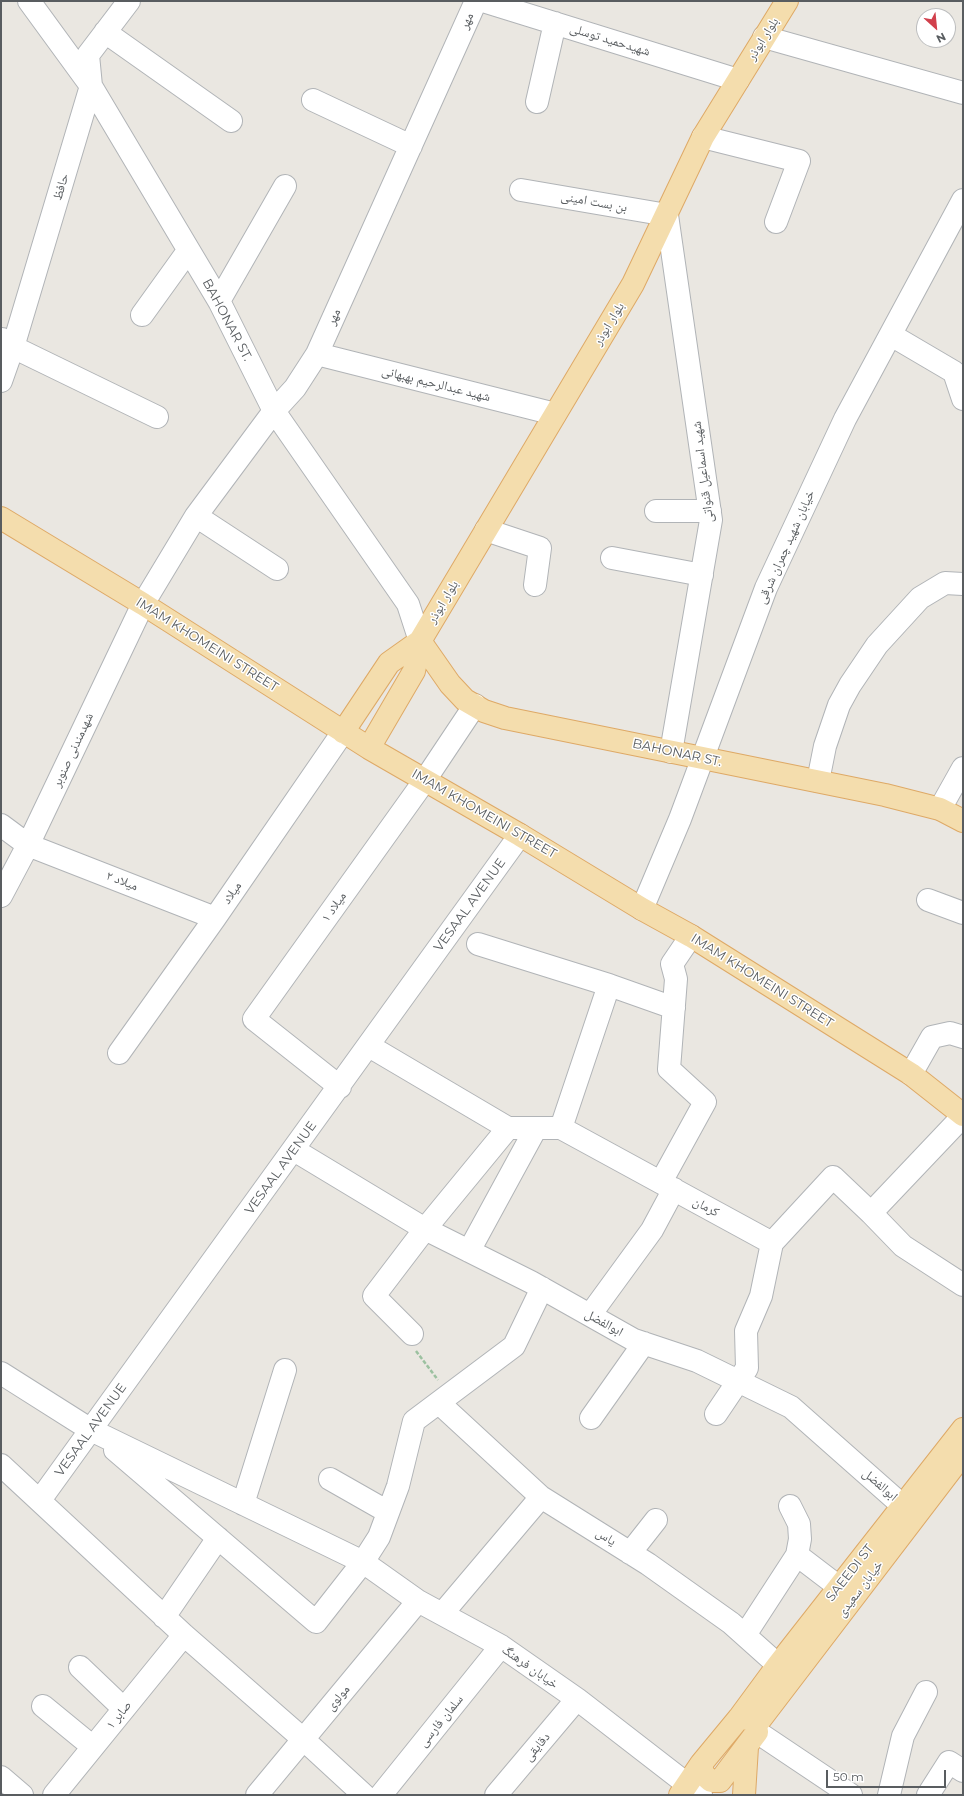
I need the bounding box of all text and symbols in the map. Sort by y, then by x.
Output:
north arrow [916,8,956,48]
street label: مهر [457,10,477,32]
street label: بلوار ابوذر [744,15,782,63]
street label: شهیدحمید توسلی [568,20,652,60]
text: N [934,30,948,46]
street label: حافظ [50,172,72,202]
street label: بن بست امینی [560,188,628,216]
street label: BAHONAR ST. [199,276,255,364]
street label: بلوار ابوذر [590,300,628,348]
street label: مهر [324,306,344,328]
street label: شهید عبدالرحیم بهبهانی [380,363,492,405]
street label: شهید اسماعیل قنواتی [689,420,717,524]
street label: خیابان شهید چمران شرقی [754,488,818,606]
street label: بلوار ابوذر [424,578,462,626]
street label: IMAM KHOMEINI STREET [133,595,281,695]
street label: شهدمندنی صنوبر [49,710,97,790]
street label: BAHONAR ST. [631,736,723,770]
street label: IMAM KHOMEINI STREET [409,766,559,862]
street label: VESAAL AVENUE [431,855,509,955]
street label: میلاد ۲ [104,868,140,894]
street label: میلاد [219,879,245,907]
street label: میلاد ۱ [318,889,350,925]
street label: IMAM KHOMEINI STREET [688,931,836,1031]
street label: VESAAL AVENUE [242,1118,320,1218]
street label: کرمان [690,1194,722,1220]
street label: ابوالفضل [582,1306,626,1340]
street label: VESAAL AVENUE [52,1380,130,1480]
street label: ابوالفضل [859,1466,901,1504]
street label: یاس [593,1525,619,1549]
street label: SAEEDI ST [823,1541,877,1605]
street label: خیابان سعیدی [834,1558,886,1620]
street label: خیابان فرهنگ [499,1642,561,1692]
street label: مولوی [323,1682,353,1714]
street label: سلمان فارسی [415,1692,467,1750]
street label: صابر ۱ [103,1698,135,1732]
street label: دقایقی [521,1730,553,1764]
scale bar [828,1762,948,1788]
text: 50 m [833,1769,864,1784]

